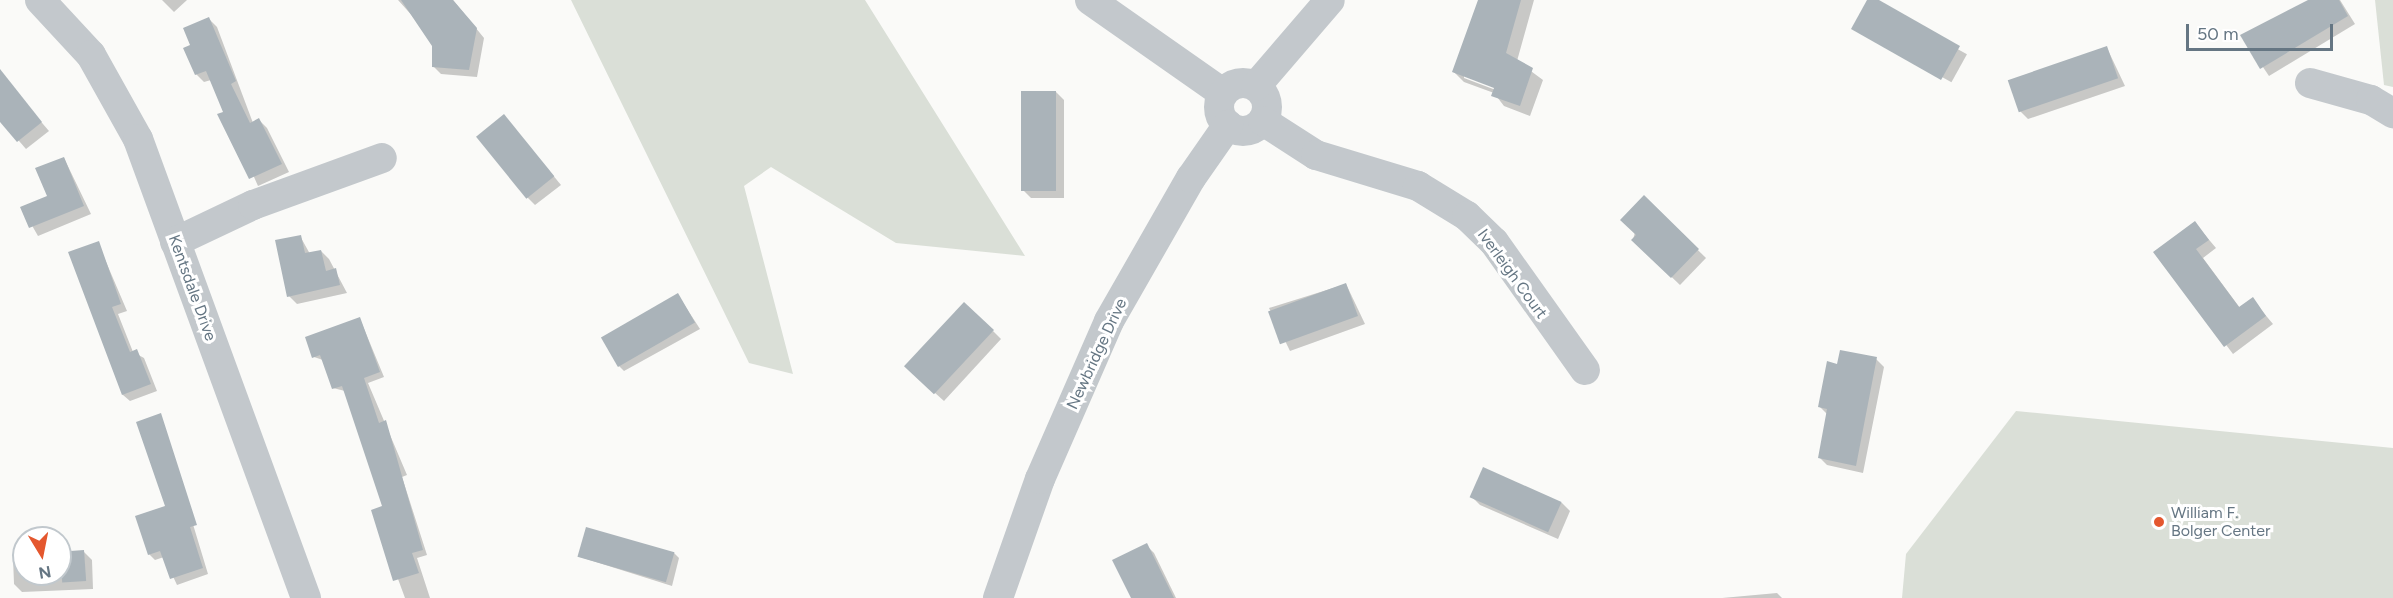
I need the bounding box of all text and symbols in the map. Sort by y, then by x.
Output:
scale bar [2189,12,2336,50]
text: 50 m [2197,23,2239,45]
street label: Iverleigh Court [1473,225,1551,323]
street label: Kentsdale Drive [164,232,220,344]
street label: Newbridge Drive [1063,295,1131,413]
place label: William F. Bolger Center [2171,503,2270,541]
marker: William F. Bolger Center [2152,515,2166,529]
north arrow [12,526,72,586]
text: N [37,562,53,583]

